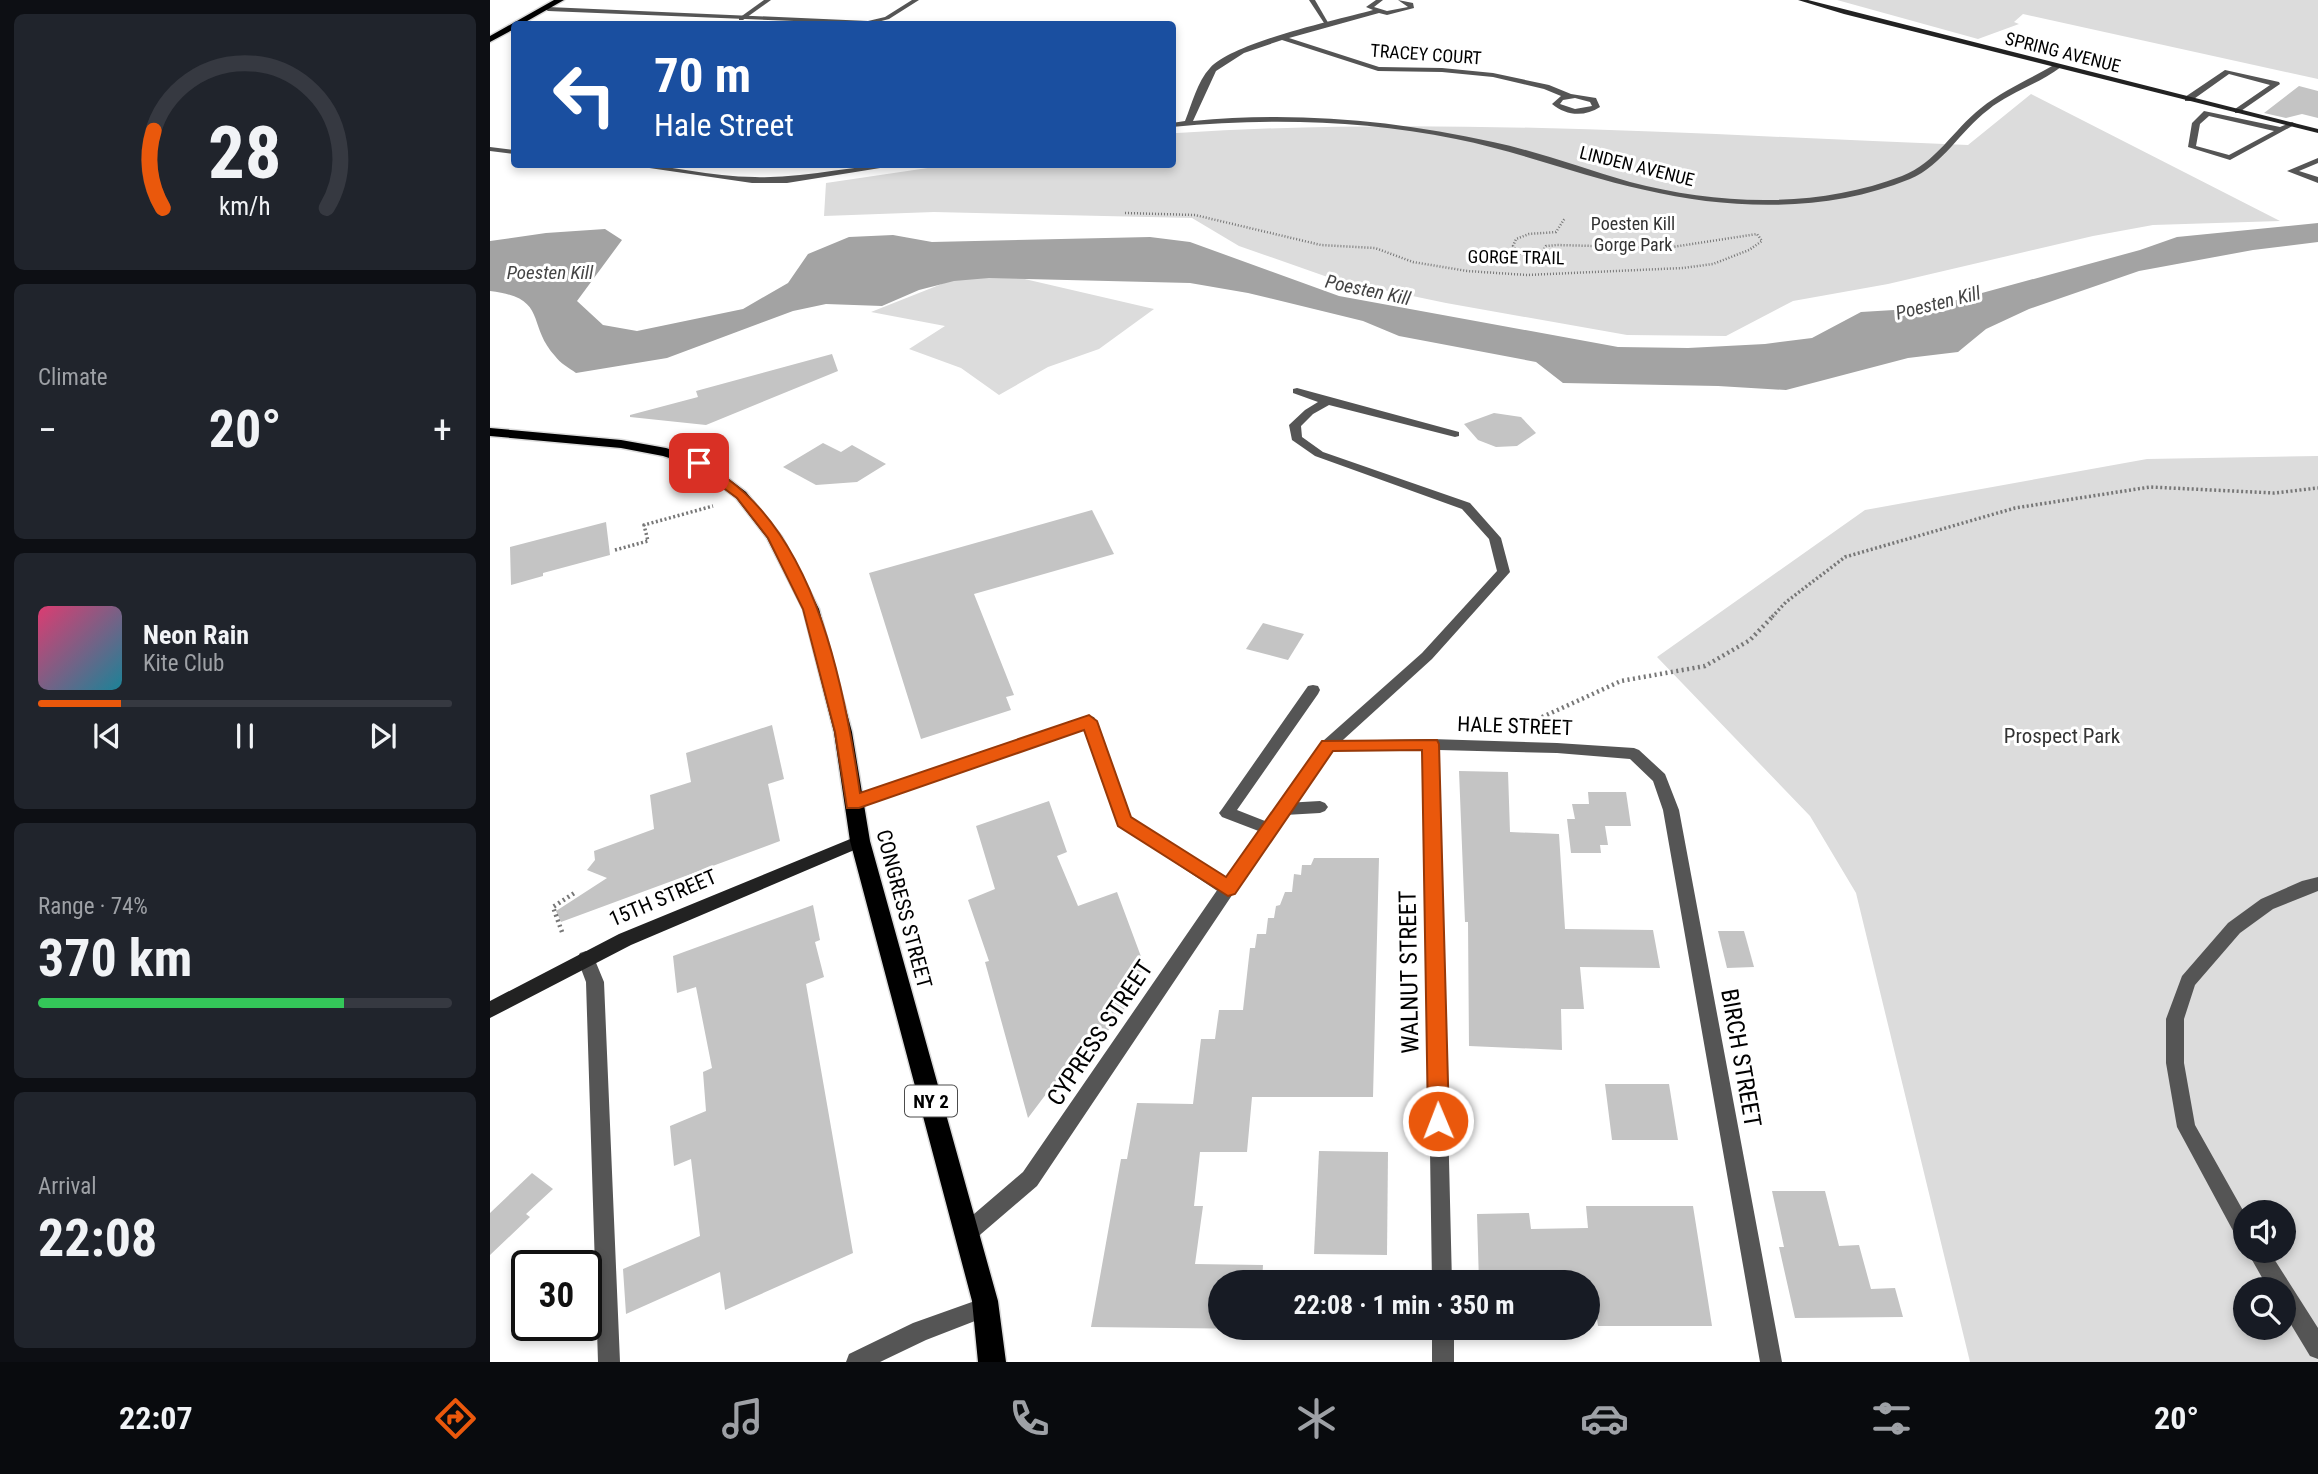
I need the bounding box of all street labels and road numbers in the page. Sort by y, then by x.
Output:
street label: SPRING AVENUE [2003,28,2123,76]
street label: TRACEY COURT [1370,40,1482,68]
street label: LINDEN AVENUE [1577,142,1697,190]
street label: GORGE TRAIL [1467,246,1565,268]
street label: HALE STREET [1457,712,1573,740]
street label: CONGRESS STREET [871,827,937,991]
street label: 15TH STREET [606,865,720,931]
street label: WALNUT STREET [1394,890,1424,1054]
street label: CYPRESS STREET [1041,955,1159,1111]
street label: BIRCH STREET [1715,987,1767,1129]
road number: NY 2 [905,1086,957,1116]

